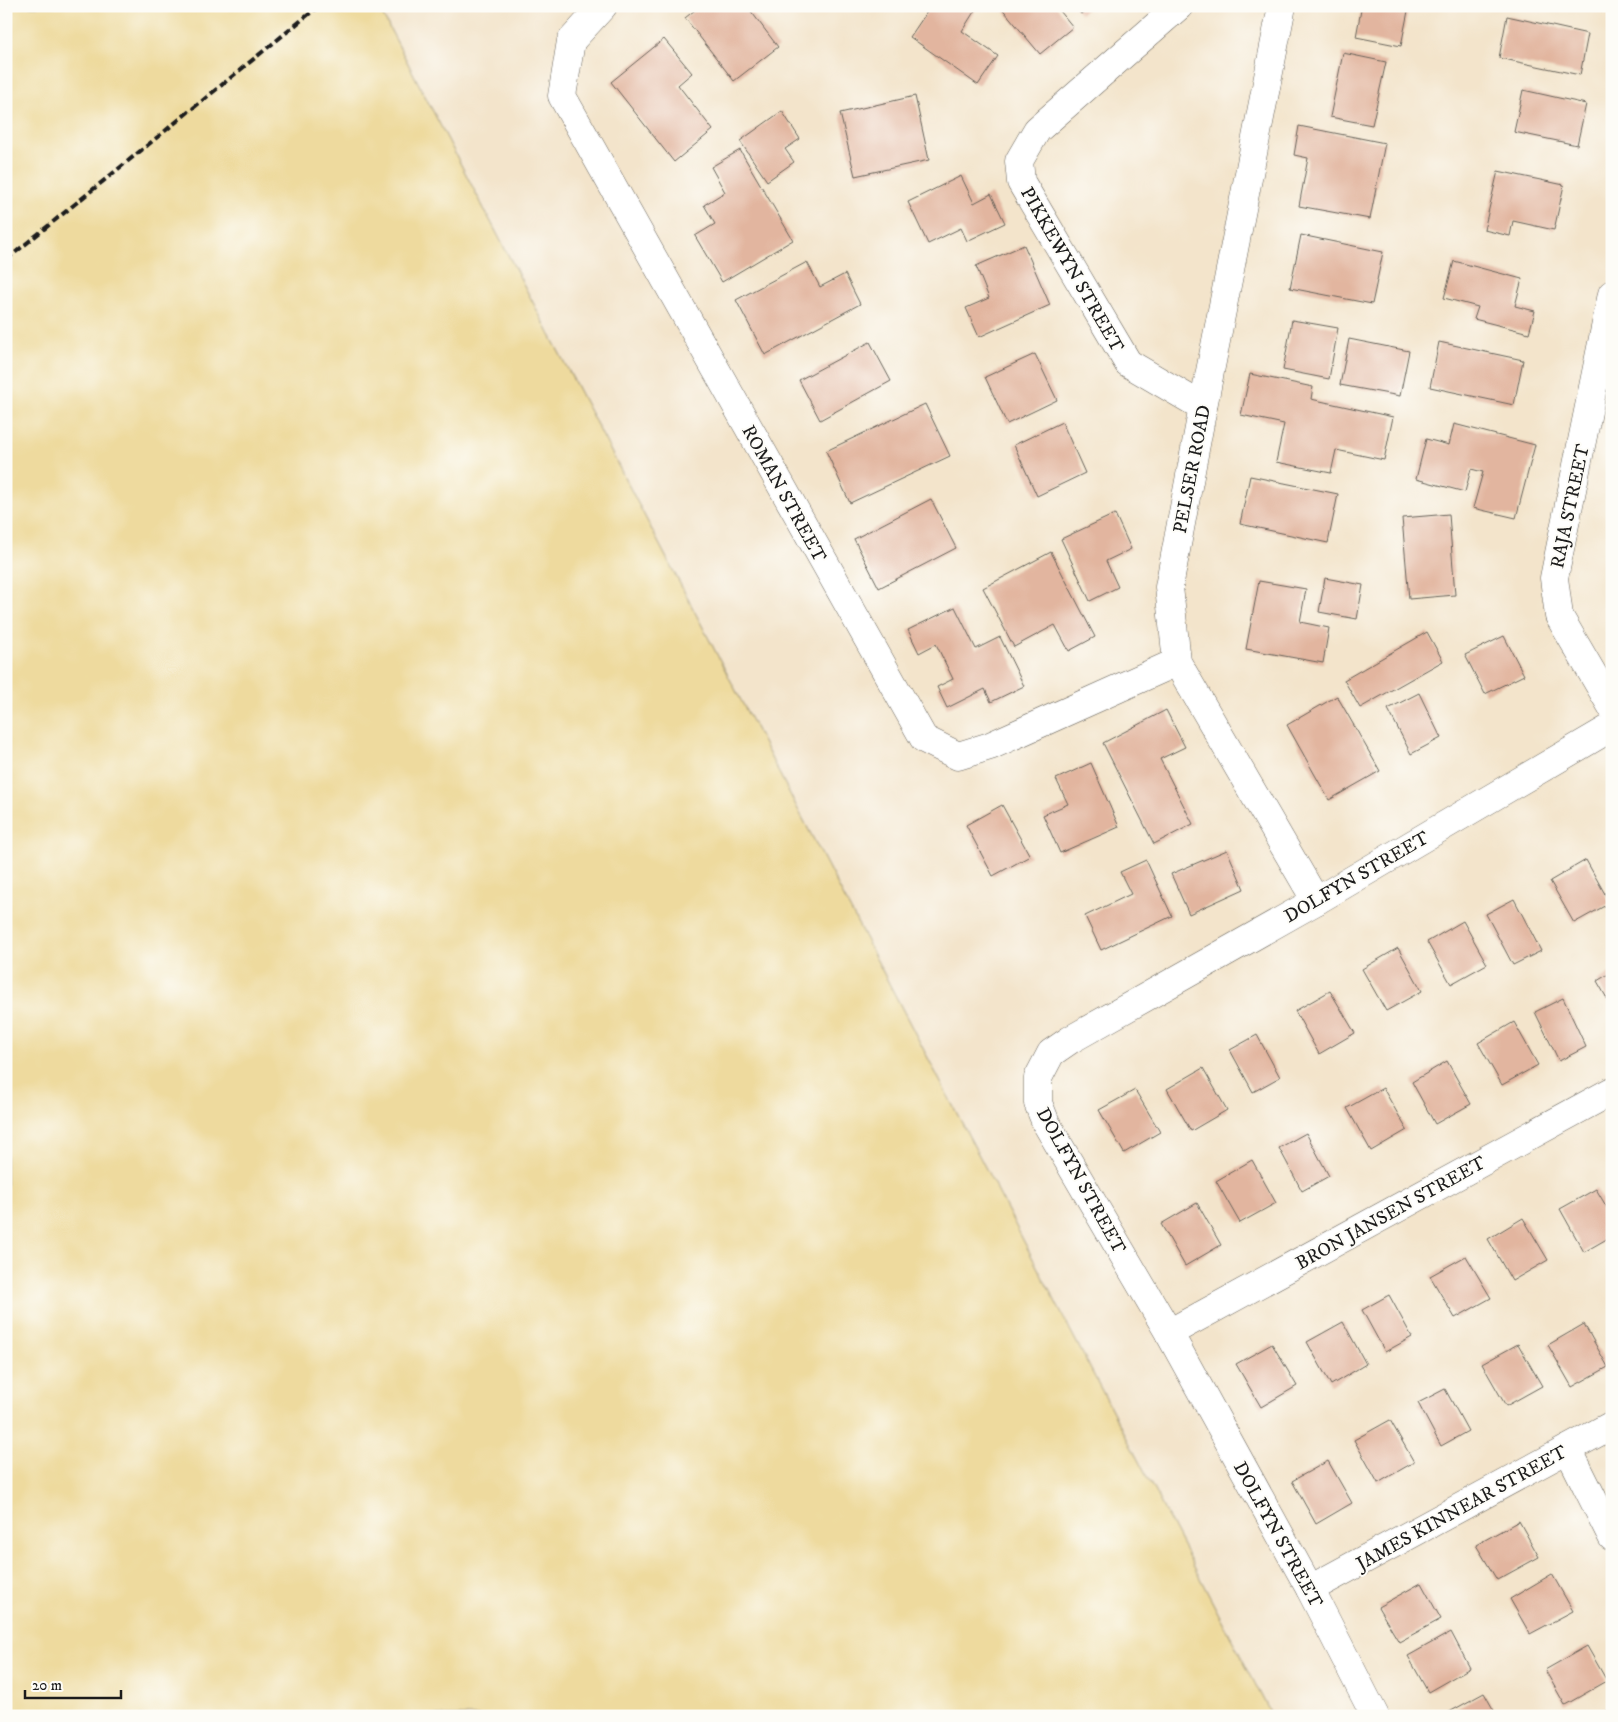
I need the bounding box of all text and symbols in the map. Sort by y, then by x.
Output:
street label: PIKKEWYN STREET [1015,183,1129,357]
street label: PELSER ROAD [1169,403,1216,535]
street label: ROMAN STREET [736,421,831,567]
street label: RAJA STREET [1546,442,1595,570]
street label: DOLFYN STREET [1280,826,1434,928]
street label: DOLFYN STREET [1031,1104,1131,1258]
street label: BRON JANSEN STREET [1292,1151,1490,1275]
street label: JAMES KINNEAR STREET [1351,1440,1572,1577]
street label: DOLFYN STREET [1228,1458,1328,1612]
scale bar [25,1667,121,1699]
text: 20 m [32,1676,62,1695]

